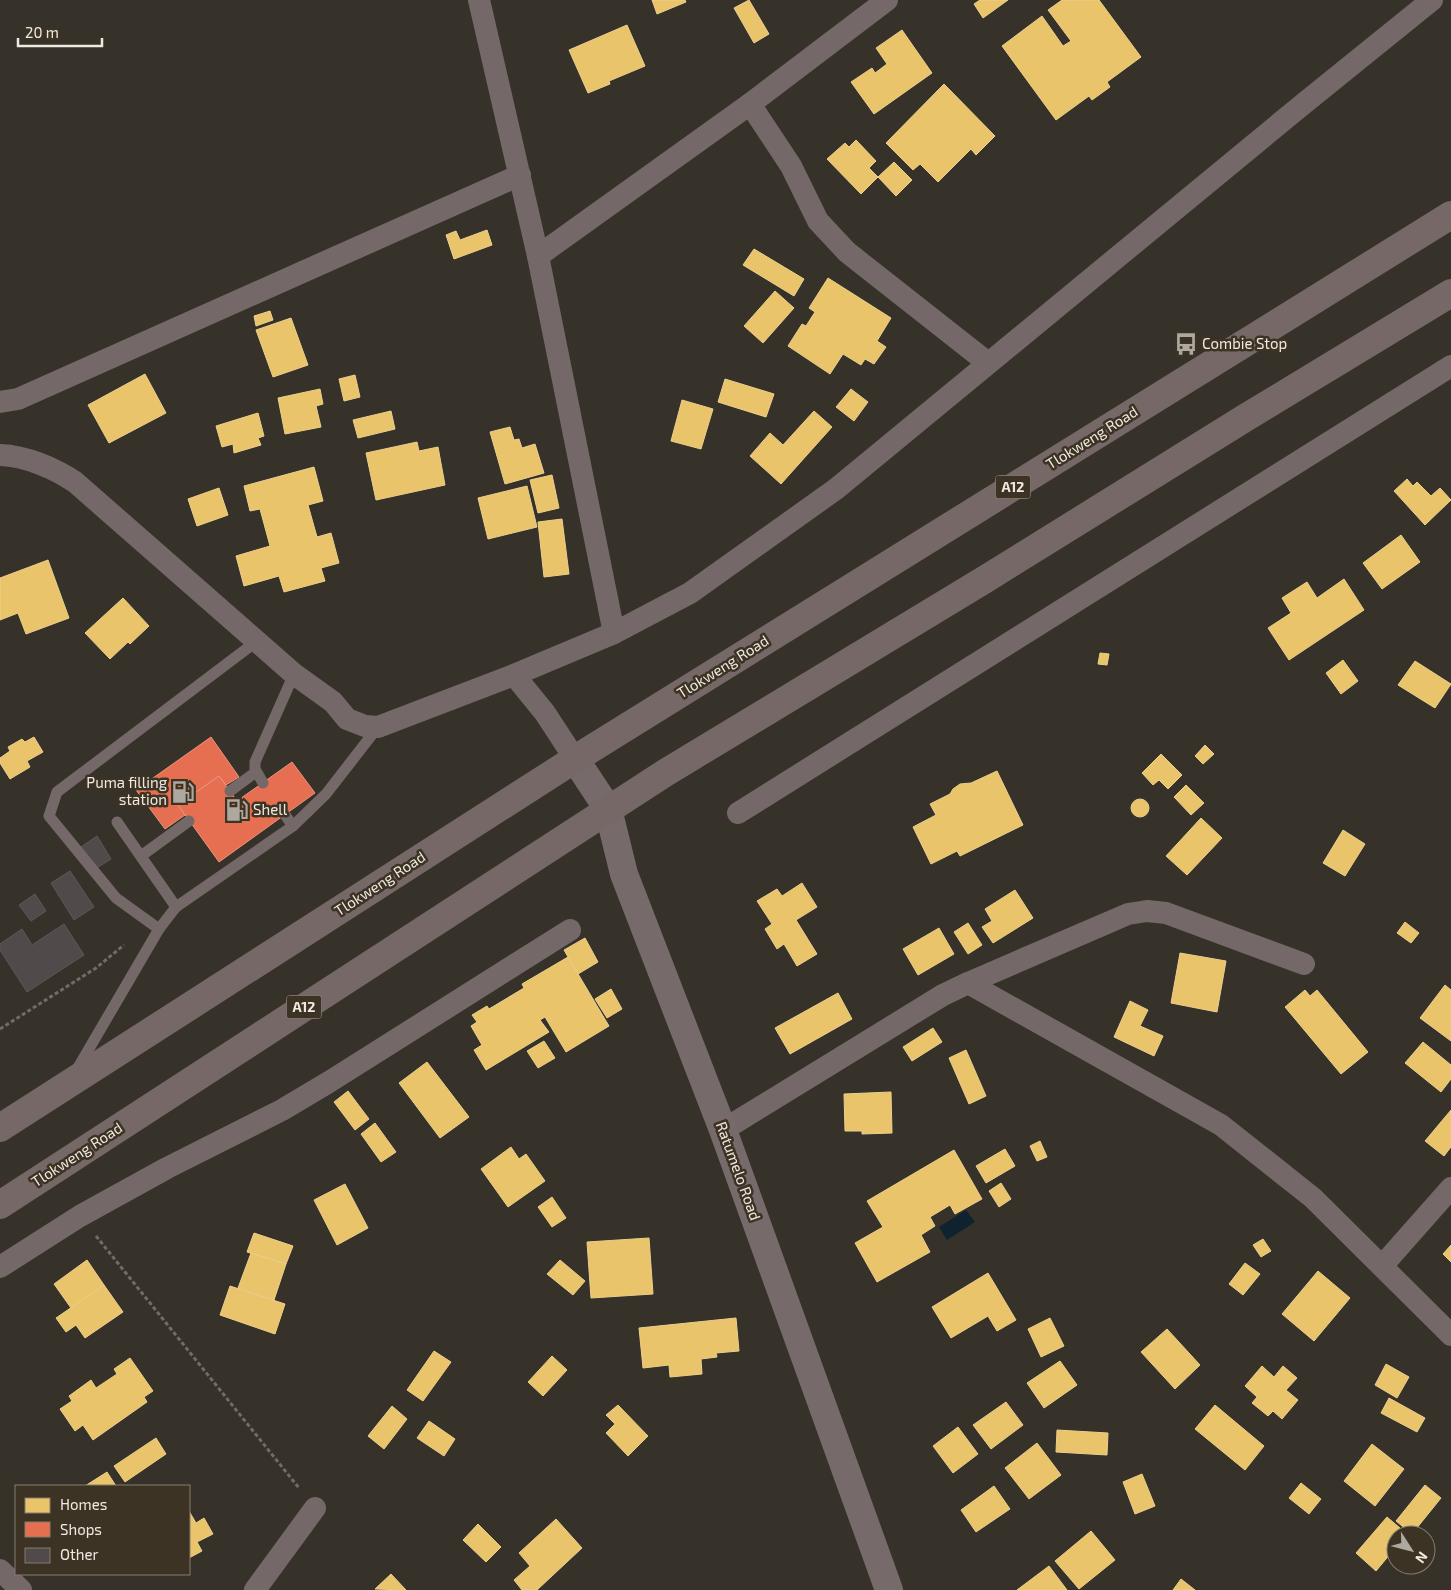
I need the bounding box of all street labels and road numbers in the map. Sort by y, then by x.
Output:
street label: Tlokweng Road [1042,402,1141,473]
road number: A12 [996,476,1030,498]
street label: Tlokweng Road [673,631,772,702]
street label: Tlokweng Road [331,847,428,919]
road number: A12 [286,996,322,1019]
street label: Tlokweng Road [28,1118,125,1190]
street label: Ratumelo Road [713,1119,765,1223]

